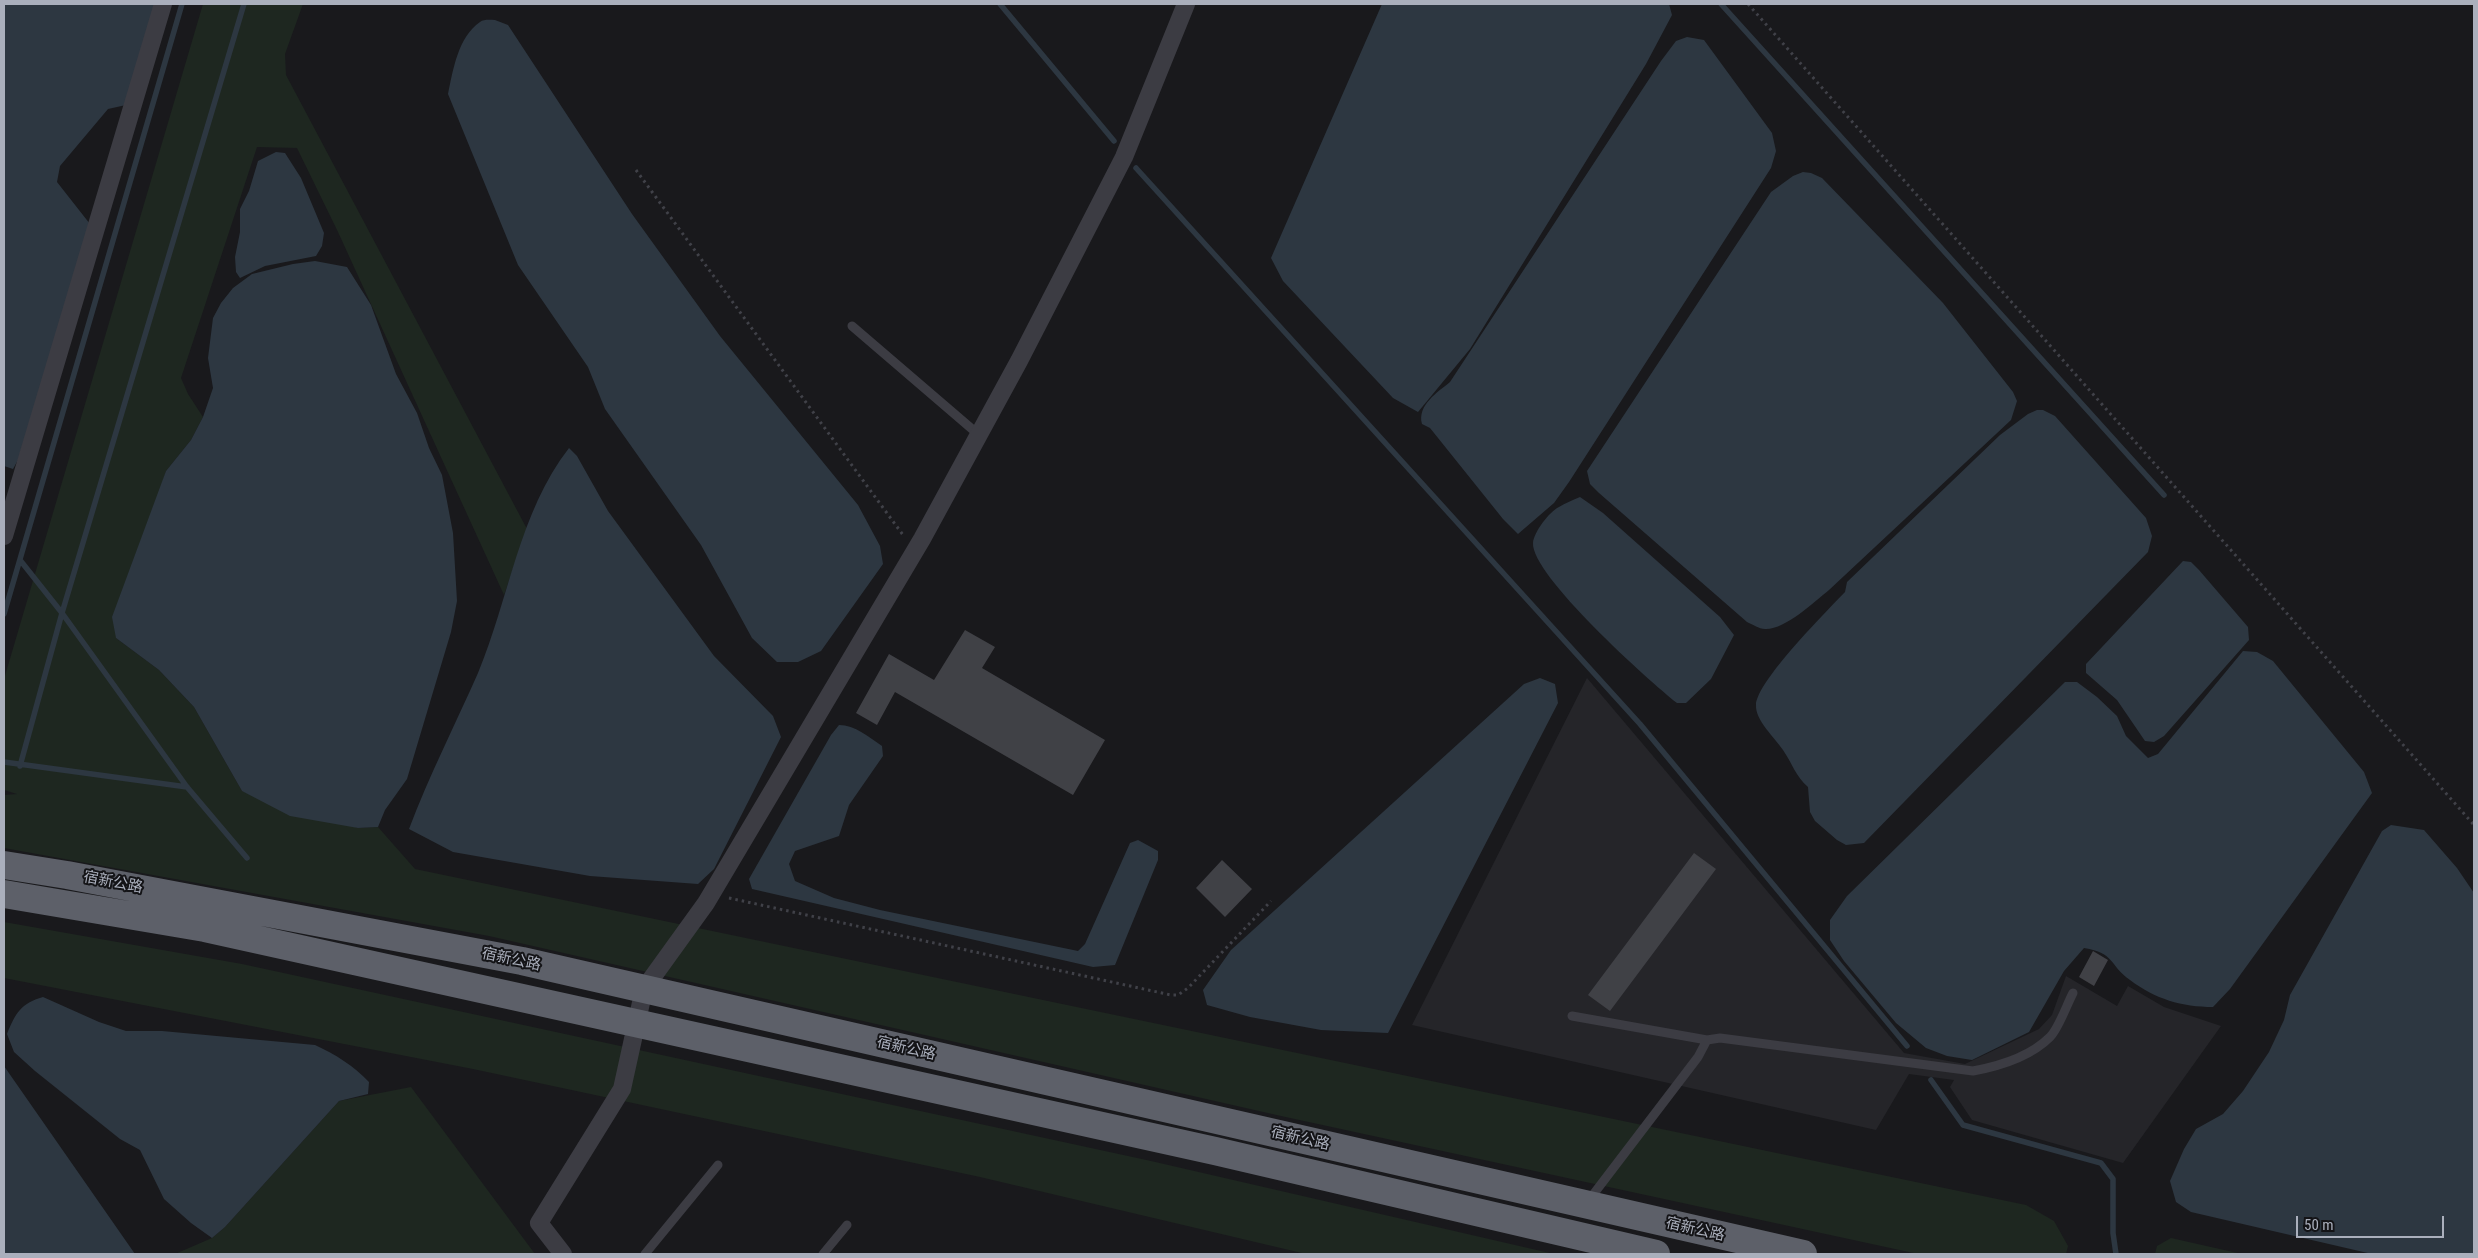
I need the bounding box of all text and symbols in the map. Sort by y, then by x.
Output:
street label: 宿新公路 [82,868,144,898]
street label: 宿新公路 [480,945,542,975]
street label: 宿新公路 [875,1033,937,1065]
street label: 宿新公路 [1269,1123,1331,1155]
scale bar [2298,1206,2446,1238]
street label: 宿新公路 [1664,1214,1726,1246]
text: 50 m [2304,1216,2334,1234]

